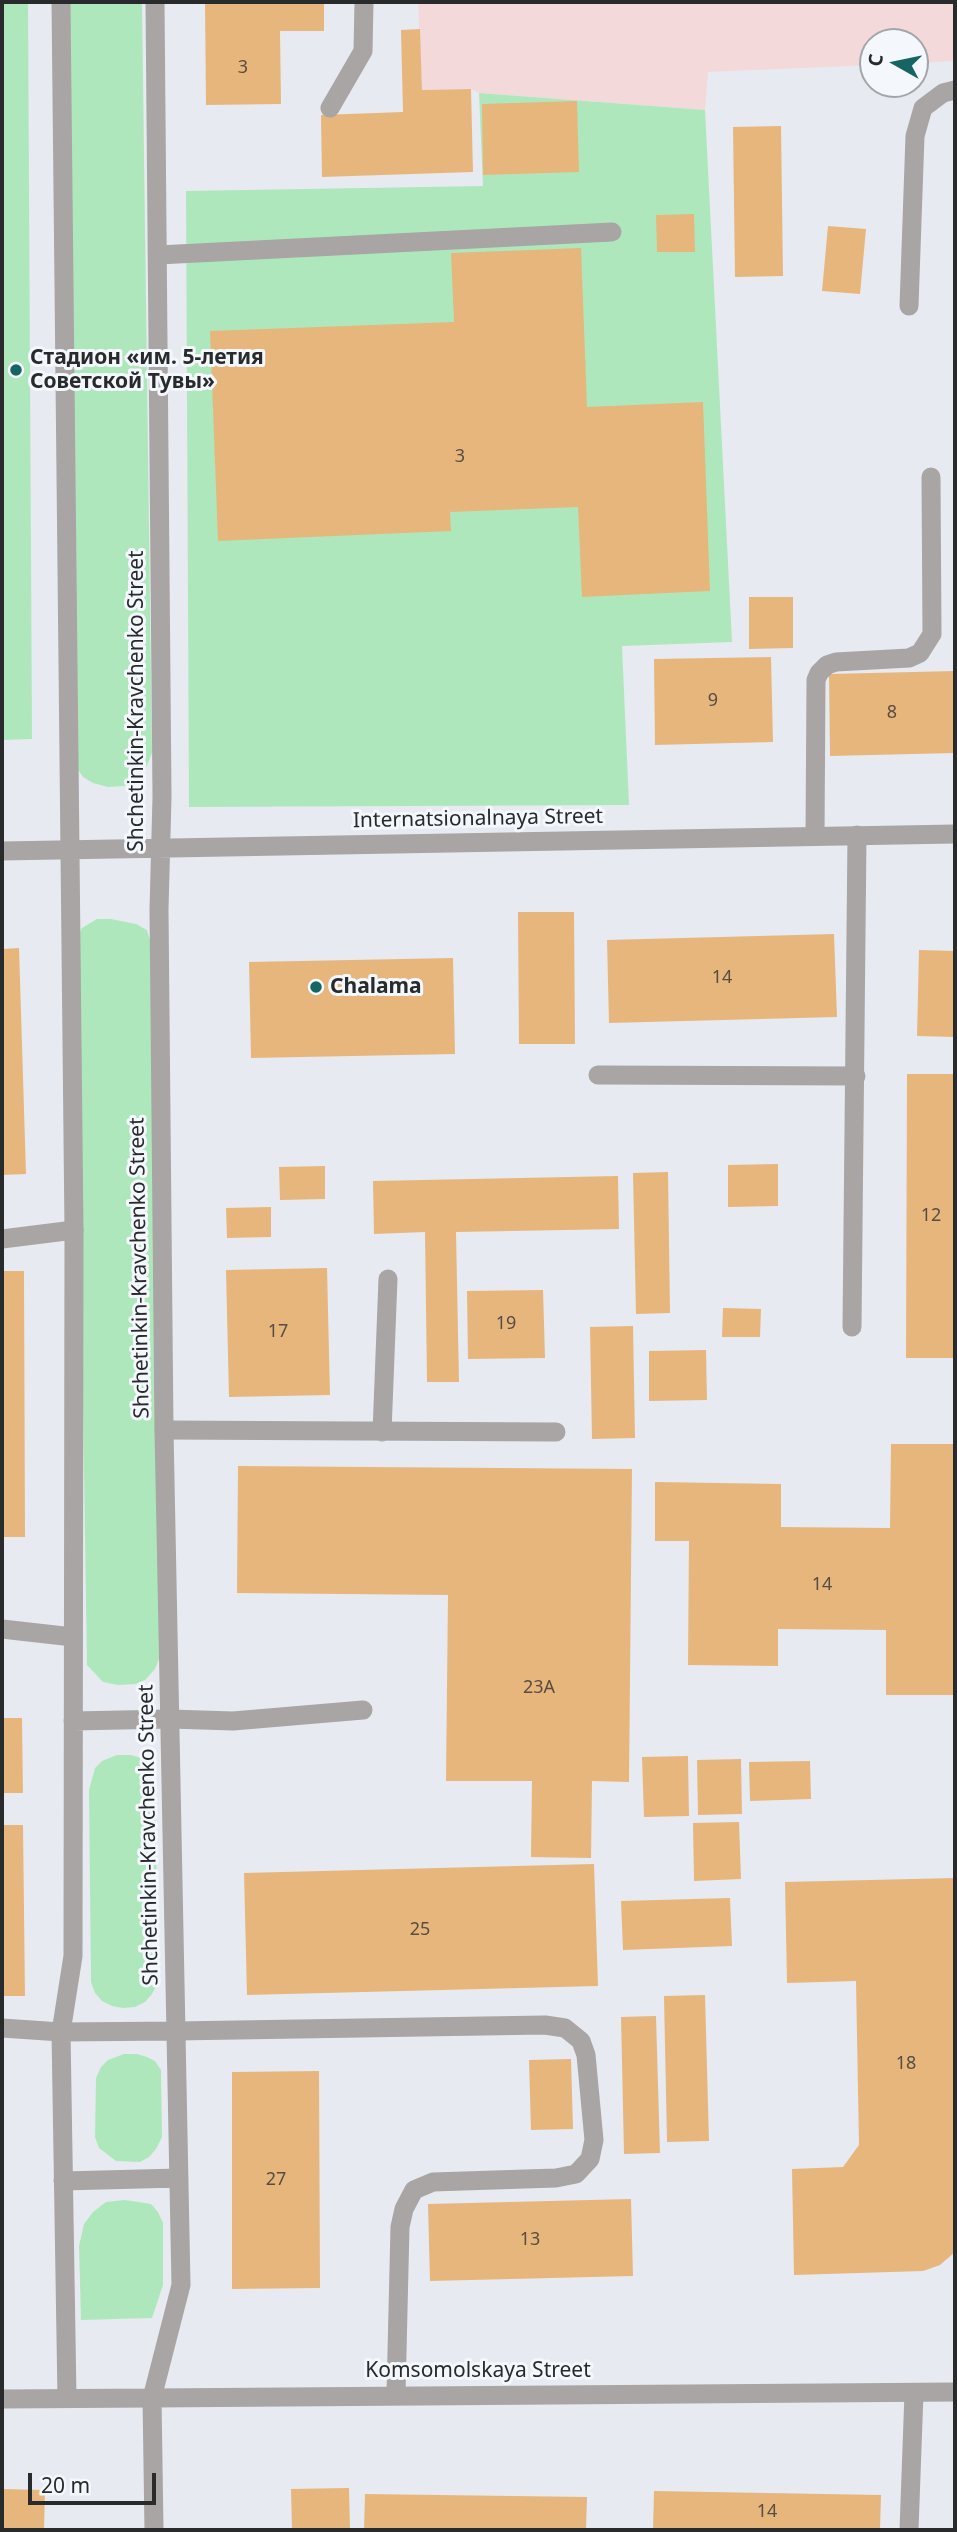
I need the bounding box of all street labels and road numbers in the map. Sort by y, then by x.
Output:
street label: Shchetinkin-Kravchenko Street [124,550,150,852]
street label: Internatsionalnaya Street [353,804,603,834]
street label: Shchetinkin-Kravchenko Street [125,1117,155,1419]
street label: Shchetinkin-Kravchenko Street [134,1684,164,1986]
street label: Komsomolskaya Street [365,2358,591,2384]

